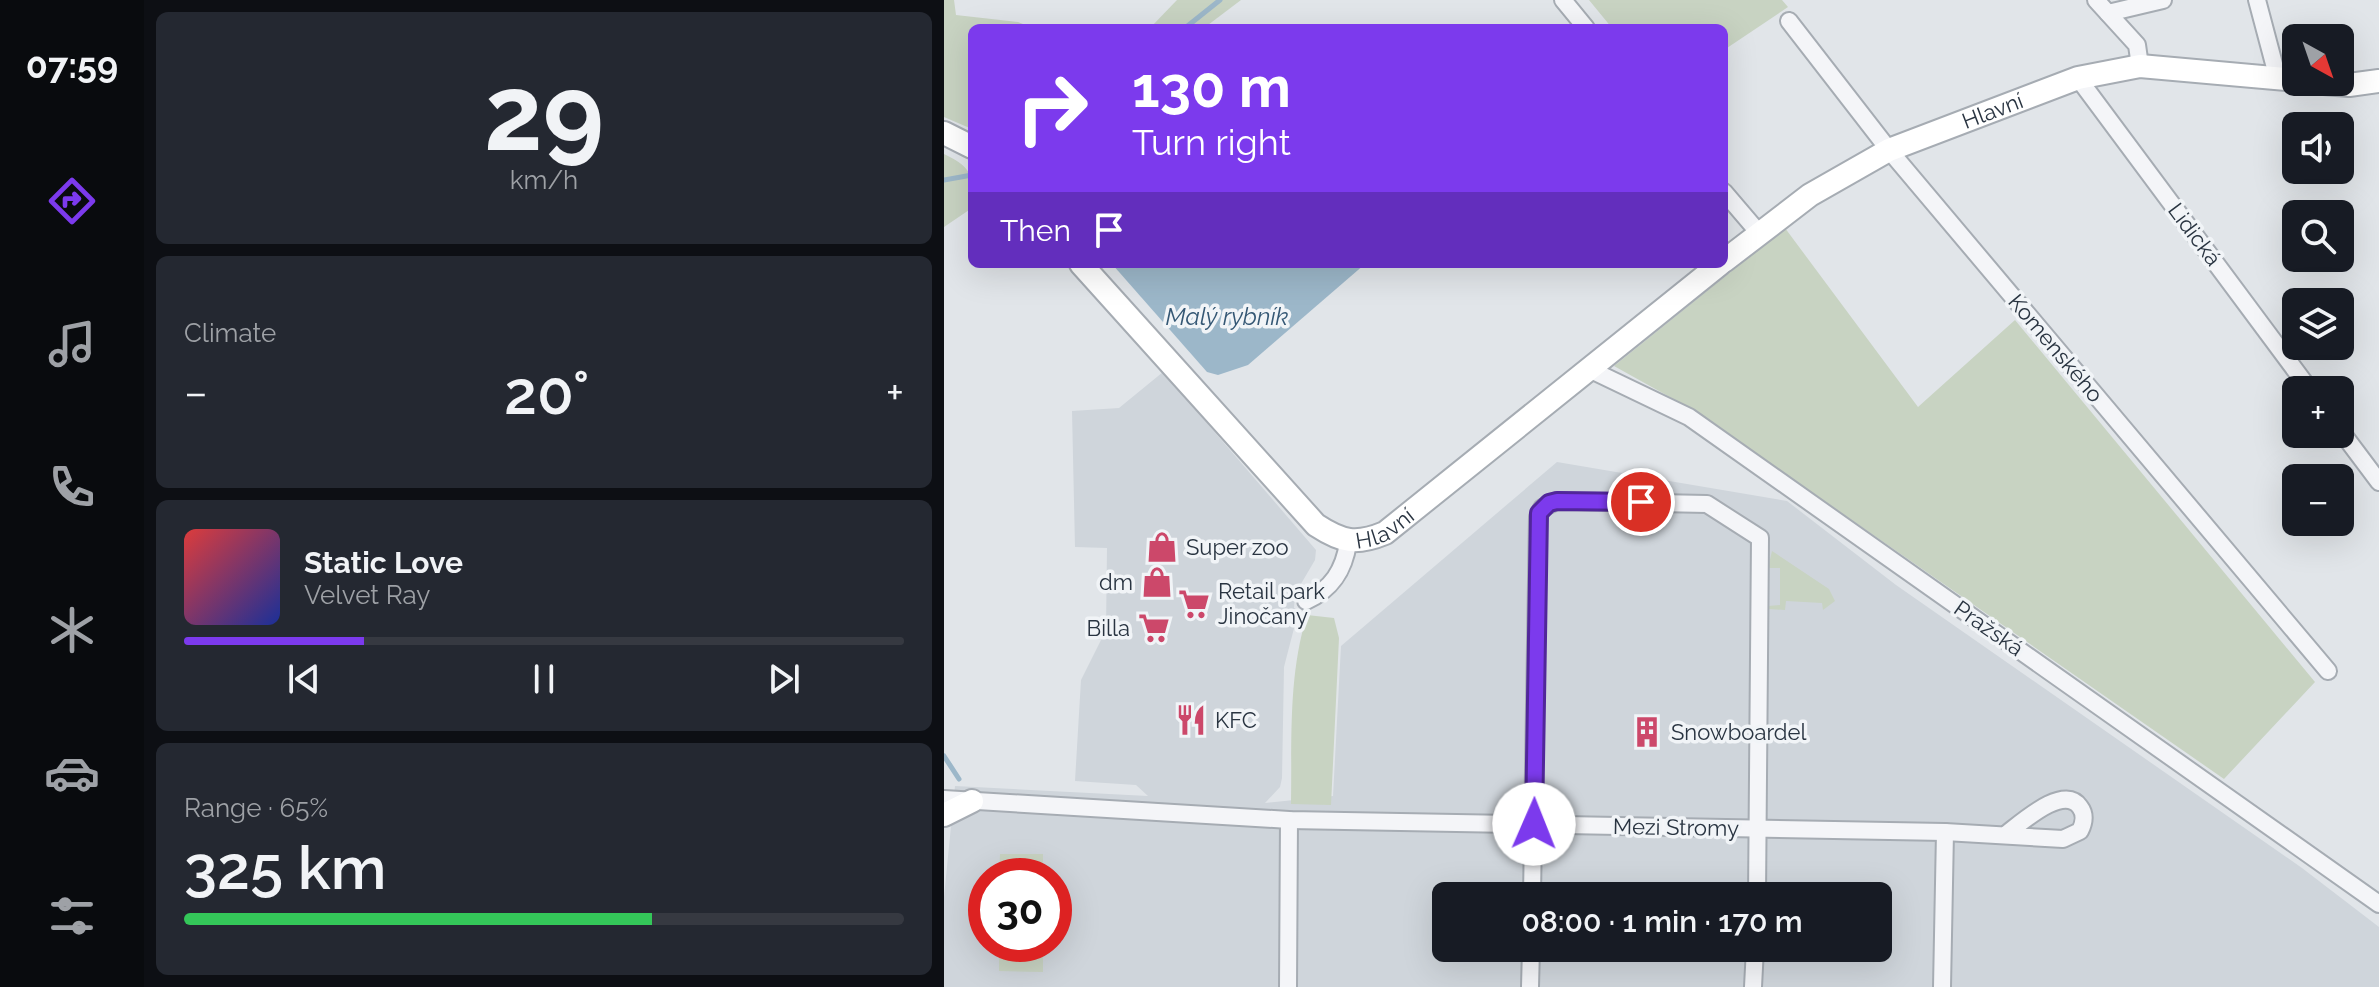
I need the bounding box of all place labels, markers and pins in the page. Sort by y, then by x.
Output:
pin [1607,468,1675,536]
shop icon: Super zoo [1145,530,1179,564]
place label: Super zoo [1186,534,1289,560]
shop icon: dm [1140,565,1174,599]
place label: dm [1099,569,1133,595]
place label: Retail park Jinočany [1218,578,1325,629]
supermarket icon: Retail park Jinočany [1177,587,1211,621]
supermarket icon: Billa [1137,611,1171,645]
place label: Billa [1087,615,1130,641]
restaurant icon: KFC [1174,703,1208,737]
place label: KFC [1215,707,1257,733]
building icon: Snowboardel [1630,715,1664,749]
place label: Snowboardel [1671,719,1806,745]

